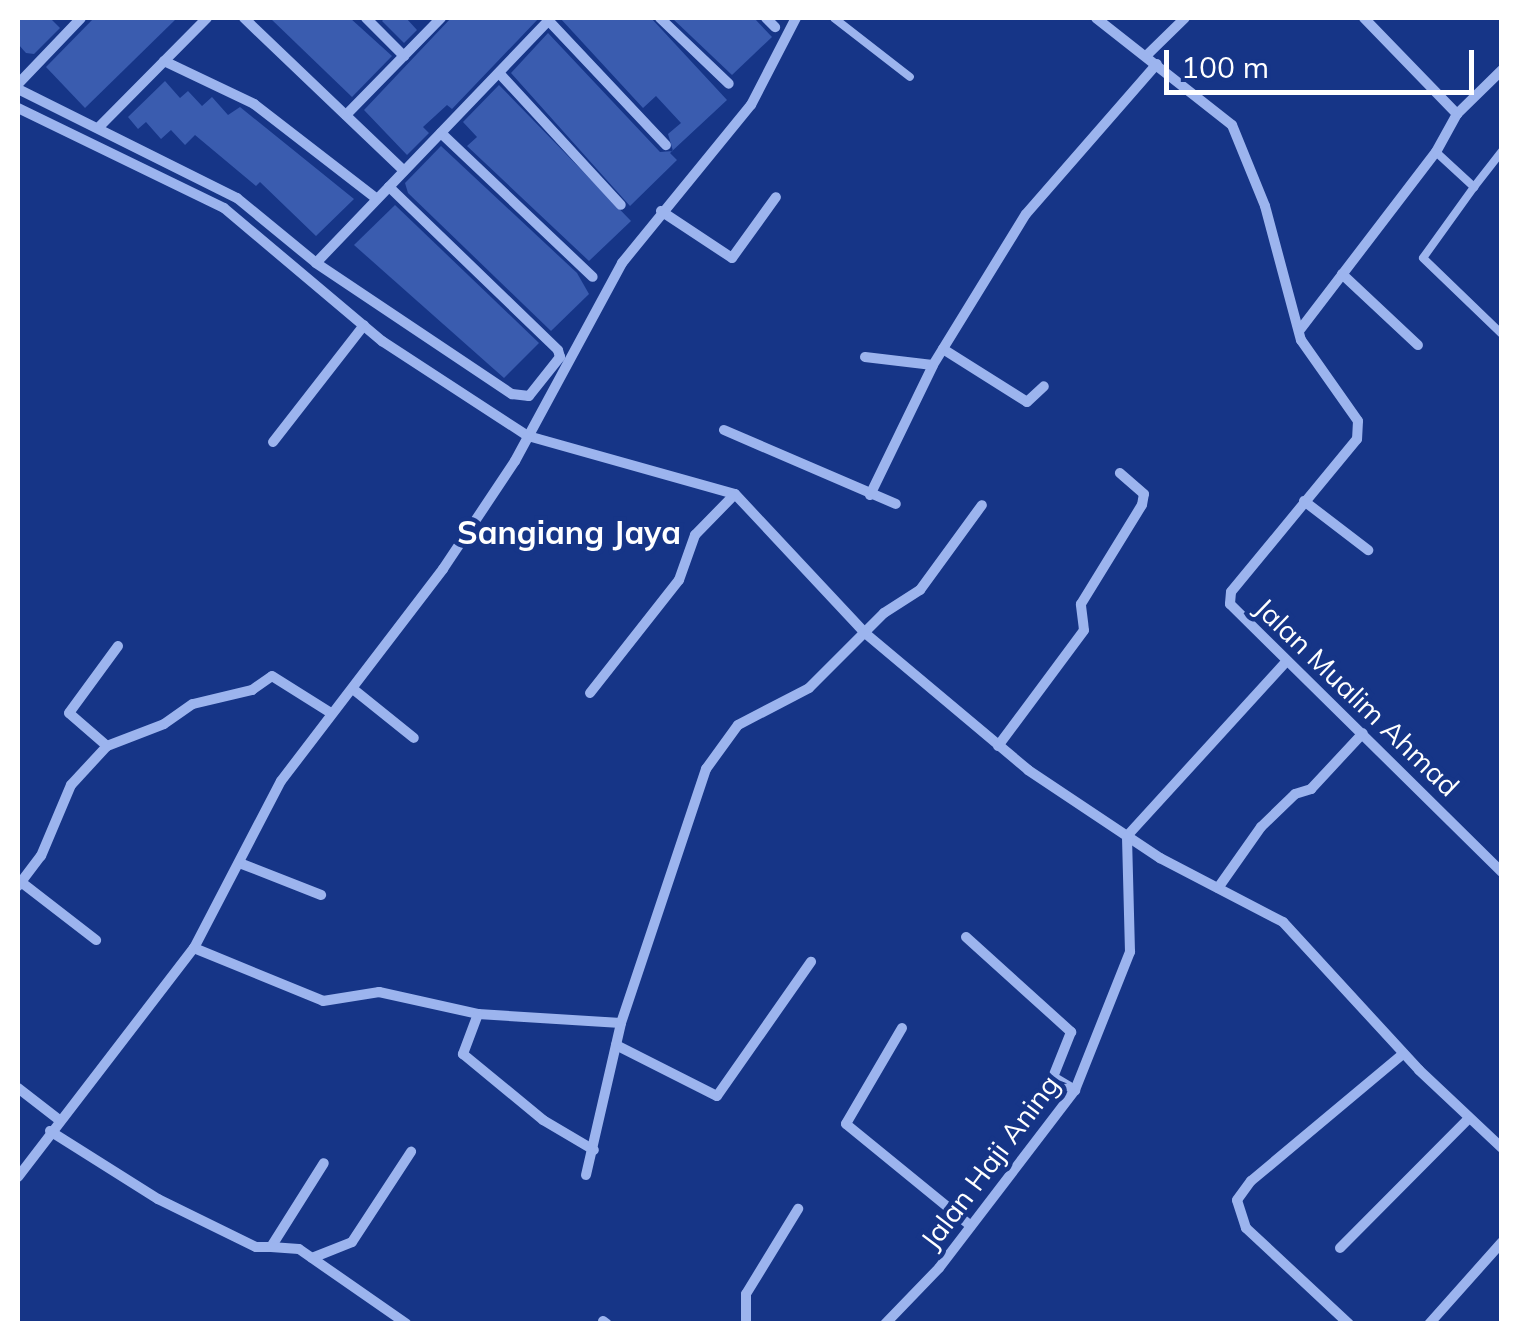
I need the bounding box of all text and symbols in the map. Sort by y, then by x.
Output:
scale bar [1169,30,1479,92]
text: 100 m [1181,48,1269,86]
district label: Sangiang Jaya [457,513,681,551]
street label: Jalan Mualim Ahmad [1248,591,1466,803]
street label: Jalan Haji Aning [914,1068,1066,1256]

